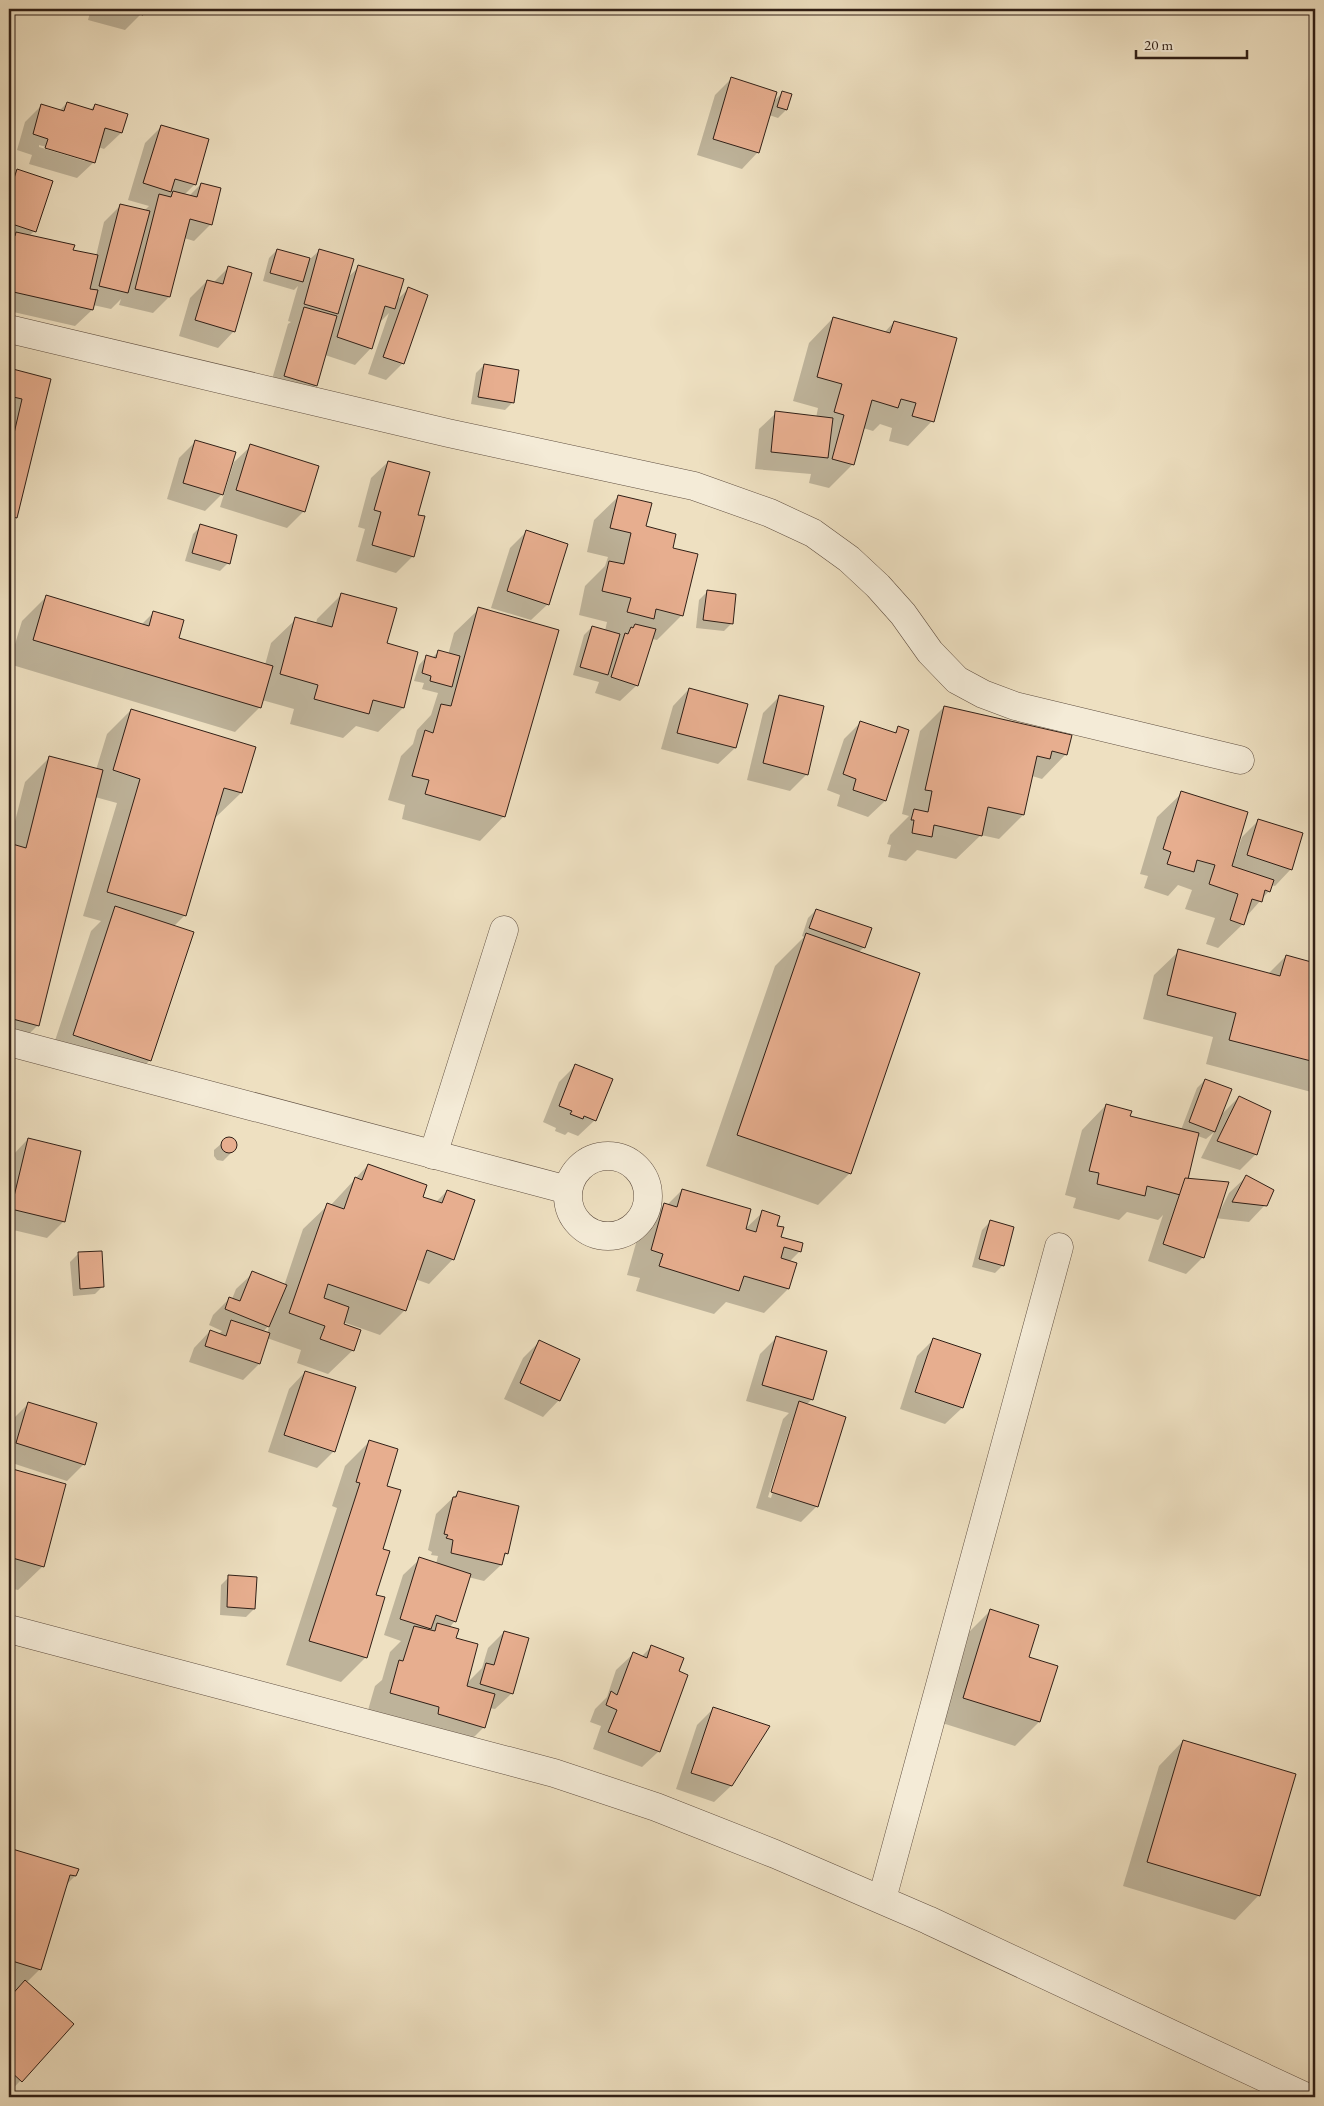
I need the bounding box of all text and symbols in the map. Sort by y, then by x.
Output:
scale bar [1136,28,1248,60]
text: 20 m [1144,35,1173,54]

